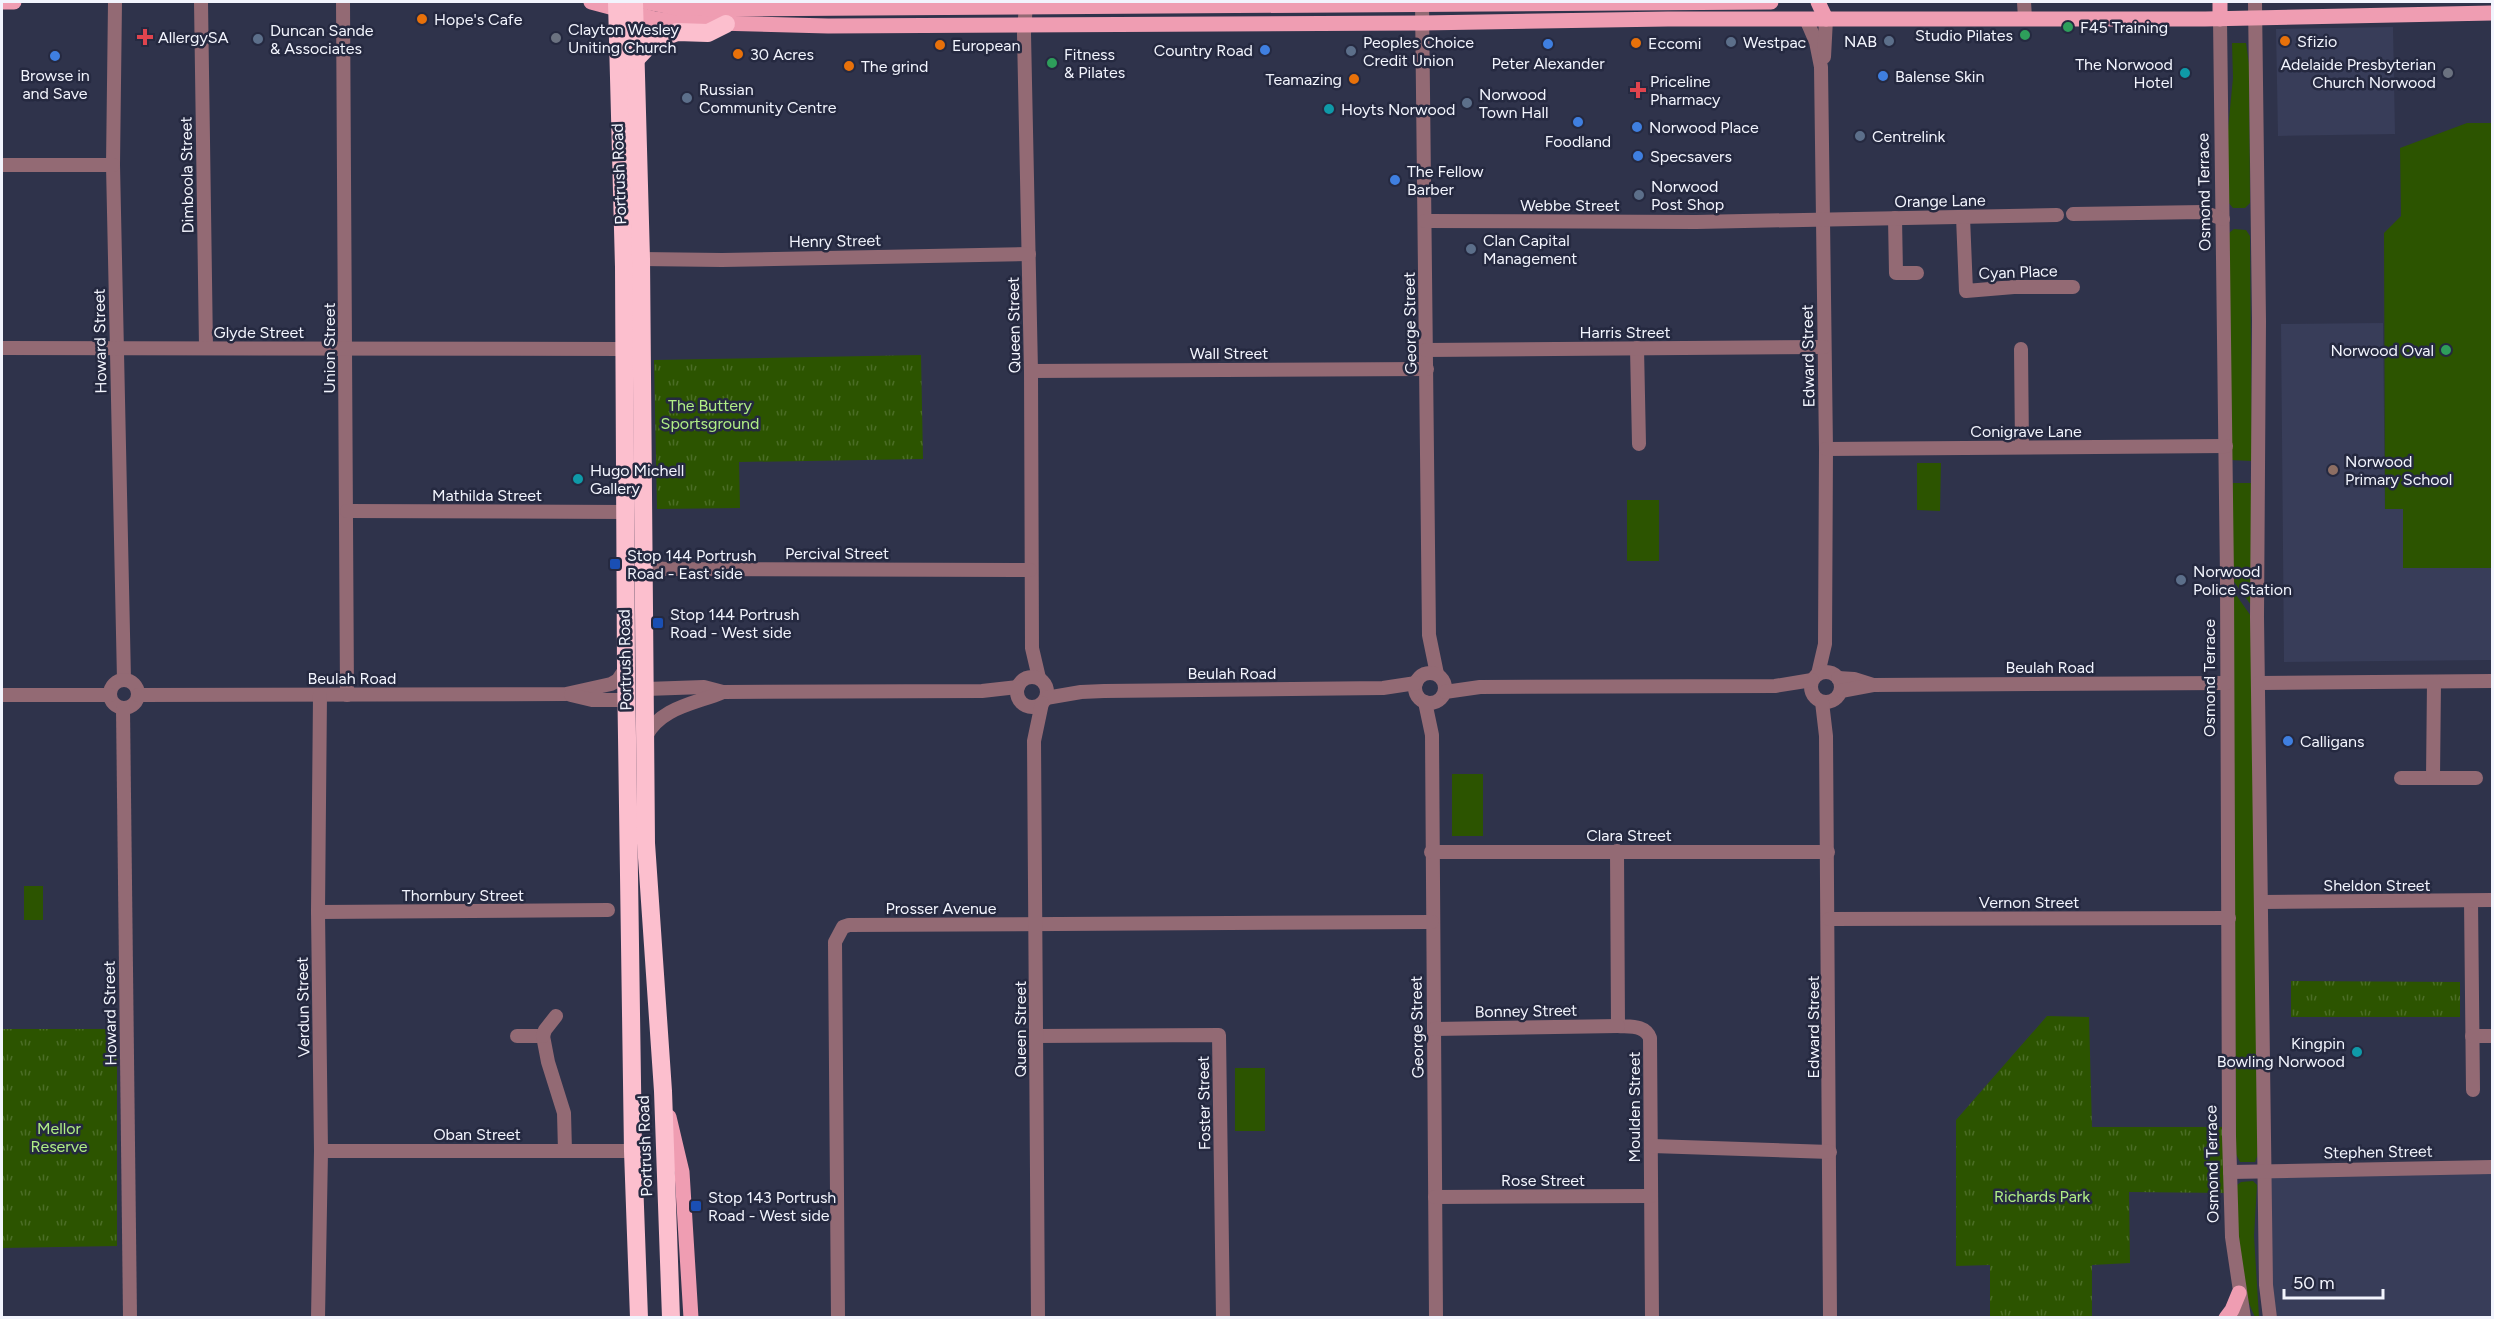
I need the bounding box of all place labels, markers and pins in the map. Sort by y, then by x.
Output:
place label: Hope's Cafe [434,10,523,29]
marker: Hope's Cafe [415,12,429,26]
place label: F45 Training [2080,18,2168,37]
place label: Clayton Wesley Uniting Church [568,20,680,57]
marker: F45 Training [2061,20,2075,34]
place label: Duncan Sande & Associates [270,21,374,58]
place label: Studio Pilates [1915,26,2013,45]
marker: AllergySA [136,28,154,46]
place label: AllergySA [158,28,229,47]
marker: Studio Pilates [2018,28,2032,42]
marker: Clayton Wesley Uniting Church [549,31,563,45]
marker: Duncan Sande & Associates [251,32,265,46]
place label: NAB [1844,32,1877,51]
place label: Sfizio [2297,32,2337,51]
place label: Peoples Choice Credit Union [1363,33,1474,70]
place label: Westpac [1743,33,1807,52]
place label: Eccomi [1648,34,1701,53]
marker: NAB [1882,34,1896,48]
marker: Sfizio [2278,34,2292,48]
marker: Westpac [1724,35,1738,49]
place label: European [952,36,1020,55]
marker: Eccomi [1629,36,1643,50]
marker: Peter Alexander [1541,37,1555,51]
marker: European [933,38,947,52]
place label: Country Road [1154,41,1253,60]
marker: Country Road [1258,43,1272,57]
marker: Peoples Choice Credit Union [1344,44,1358,58]
place label: 30 Acres [750,45,814,64]
place label: Fitness & Pilates [1064,45,1125,82]
marker: 30 Acres [731,47,745,61]
marker: Browse in and Save [48,49,62,63]
place label: Peter Alexander [1491,54,1605,73]
place label: The Norwood Hotel [2075,55,2173,92]
place label: Adelaide Presbyterian Church Norwood [2280,55,2436,92]
marker: Fitness & Pilates [1045,56,1059,70]
place label: The grind [861,57,928,76]
marker: The grind [842,59,856,73]
place label: Browse in and Save [20,66,90,103]
marker: The Norwood Hotel [2178,66,2192,80]
marker: Adelaide Presbyterian Church Norwood [2441,66,2455,80]
place label: Balense Skin [1895,67,1985,86]
marker: Balense Skin [1876,69,1890,83]
place label: Teamazing [1266,70,1342,89]
marker: Teamazing [1347,72,1361,86]
place label: Priceline Pharmacy [1650,72,1721,109]
place label: Russian Community Centre [699,80,837,117]
marker: Priceline Pharmacy [1631,83,1645,97]
place label: Norwood Town Hall [1479,85,1549,122]
marker: Russian Community Centre [680,91,694,105]
marker: Norwood Town Hall [1460,96,1474,110]
place label: Hoyts Norwood [1341,100,1455,119]
marker: Hoyts Norwood [1322,102,1336,116]
marker: Foodland [1571,115,1585,129]
place label: Norwood Place [1649,118,1759,137]
marker: Norwood Place [1630,120,1644,134]
place label: Centrelink [1872,127,1946,146]
marker: Centrelink [1853,129,1867,143]
place label: Foodland [1545,132,1611,151]
place label: Specsavers [1650,147,1732,166]
marker: Specsavers [1631,149,1645,163]
place label: The Fellow Barber [1407,162,1484,199]
marker: The Fellow Barber [1388,173,1402,187]
place label: Norwood Post Shop [1651,177,1724,214]
marker: Norwood Post Shop [1632,188,1646,202]
place label: Clan Capital Management [1483,231,1577,268]
marker: Clan Capital Management [1464,242,1478,256]
place label: Norwood Oval [2330,341,2434,360]
marker: Norwood Oval [2439,343,2453,357]
place label: Norwood Primary School [2345,452,2452,489]
place label: Hugo Michell Gallery [590,461,684,498]
marker: Norwood Primary School [2326,463,2340,477]
marker: Hugo Michell Gallery [571,472,585,486]
place label: Stop 144 Portrush Road - East side [627,546,757,583]
marker: Stop 144 Portrush Road - East side [608,557,622,571]
place label: Norwood Police Station [2193,562,2292,599]
marker: Norwood Police Station [2174,573,2188,587]
place label: Stop 144 Portrush Road - West side [670,605,800,642]
marker: Stop 144 Portrush Road - West side [651,616,665,630]
place label: Calligans [2300,732,2364,751]
marker: Calligans [2281,734,2295,748]
place label: Kingpin Bowling Norwood [2217,1034,2345,1071]
marker: Kingpin Bowling Norwood [2350,1045,2364,1059]
place label: Stop 143 Portrush Road - West side [708,1188,836,1225]
marker: Stop 143 Portrush Road - West side [689,1199,703,1213]

